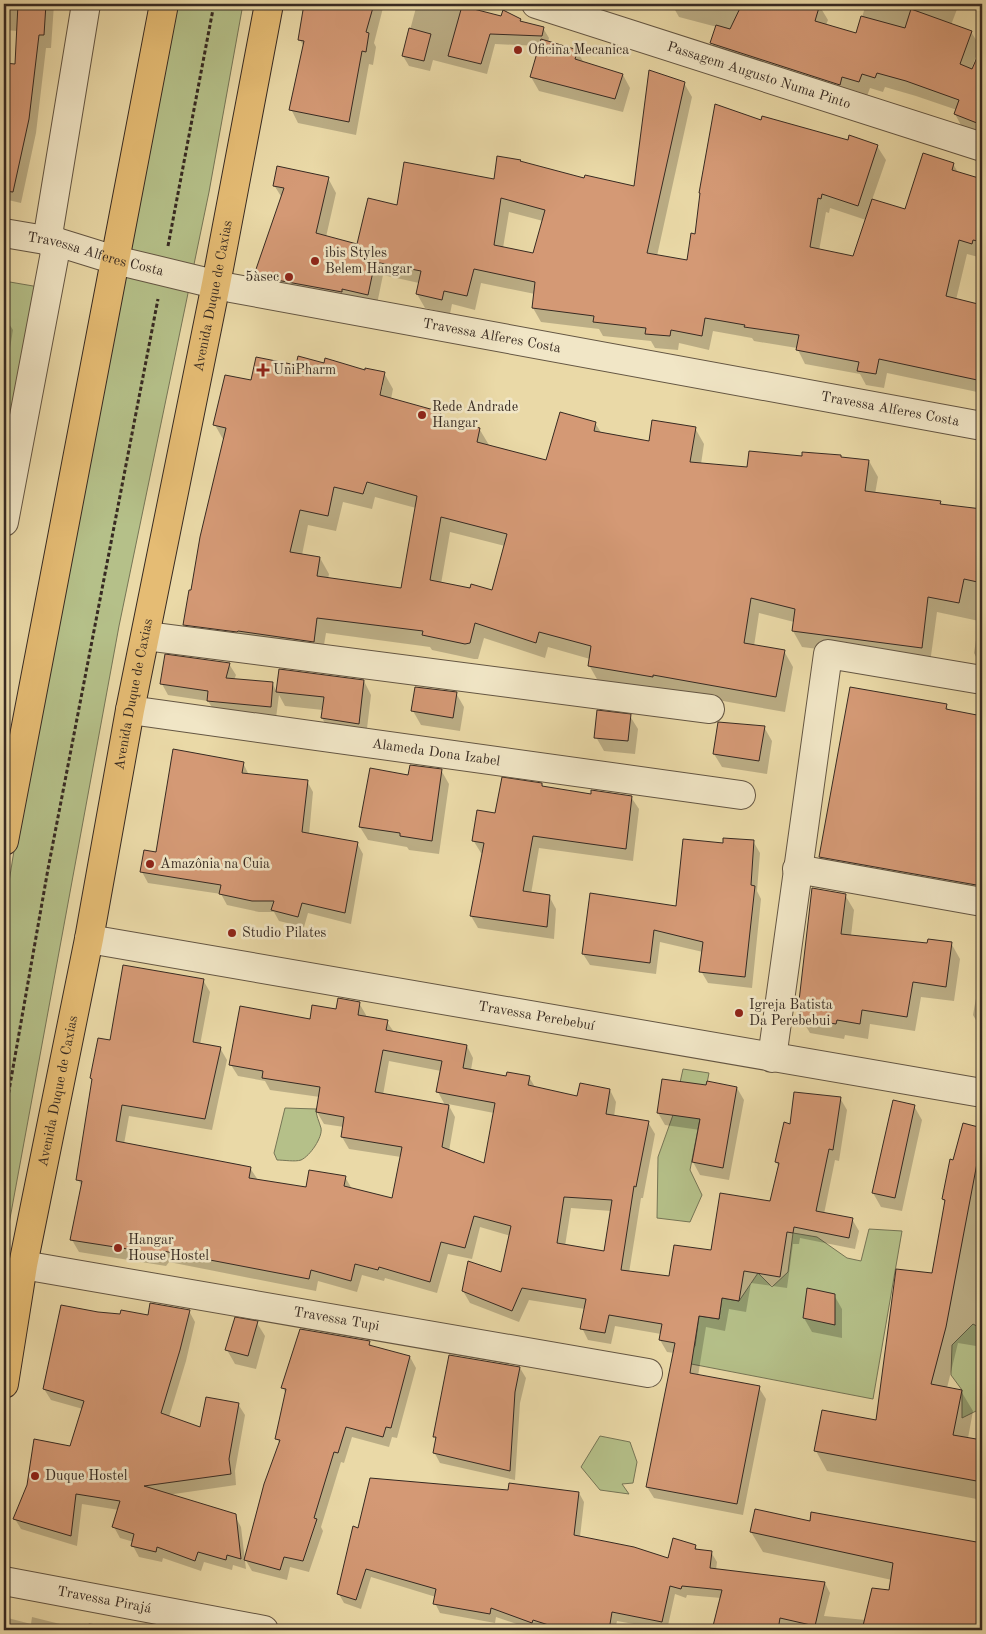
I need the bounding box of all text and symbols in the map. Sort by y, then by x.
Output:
street label: Passagem Augusto Numa Pinto [665,39,852,111]
place label: Oficina Mecanica [528,43,629,57]
marker: Oficina Mecanica [512,44,524,56]
street label: Avenida Duque de Caxias [191,219,235,373]
street label: Travessa Alferes Costa [26,230,165,278]
place label: ibis Styles Belem Hangar [325,246,412,276]
marker: ibis Styles Belem Hangar [309,255,321,267]
place label: 5àsec [245,270,279,284]
marker: 5àsec [283,271,295,283]
street label: Travessa Alferes Costa [421,316,562,356]
place label: UniPharm [273,363,336,377]
marker: UniPharm [257,364,269,376]
street label: Travessa Alferes Costa [820,390,961,429]
place label: Rede Andrade Hangar [432,400,518,430]
marker: Rede Andrade Hangar [416,409,428,421]
street label: Avenida Duque de Caxias [112,617,155,771]
street label: Alameda Dona Izabel [371,737,501,768]
place label: Amazônia na Cuia [160,857,270,871]
marker: Amazônia na Cuia [144,858,156,870]
place label: Studio Pilates [242,926,326,940]
marker: Studio Pilates [226,927,238,939]
place label: Igreja Batista Da Perebebui [749,998,833,1028]
street label: Travessa Perebebuí [477,999,596,1033]
marker: Igreja Batista Da Perebebui [733,1007,745,1019]
street label: Avenida Duque de Caxias [36,1014,80,1168]
place label: Hangar House Hostel [128,1233,209,1263]
marker: Hangar House Hostel [112,1242,124,1254]
street label: Travessa Tupi [292,1305,381,1333]
place label: Duque Hostel [45,1469,128,1483]
marker: Duque Hostel [29,1470,41,1482]
street label: Travessa Pirajá [56,1584,153,1616]

